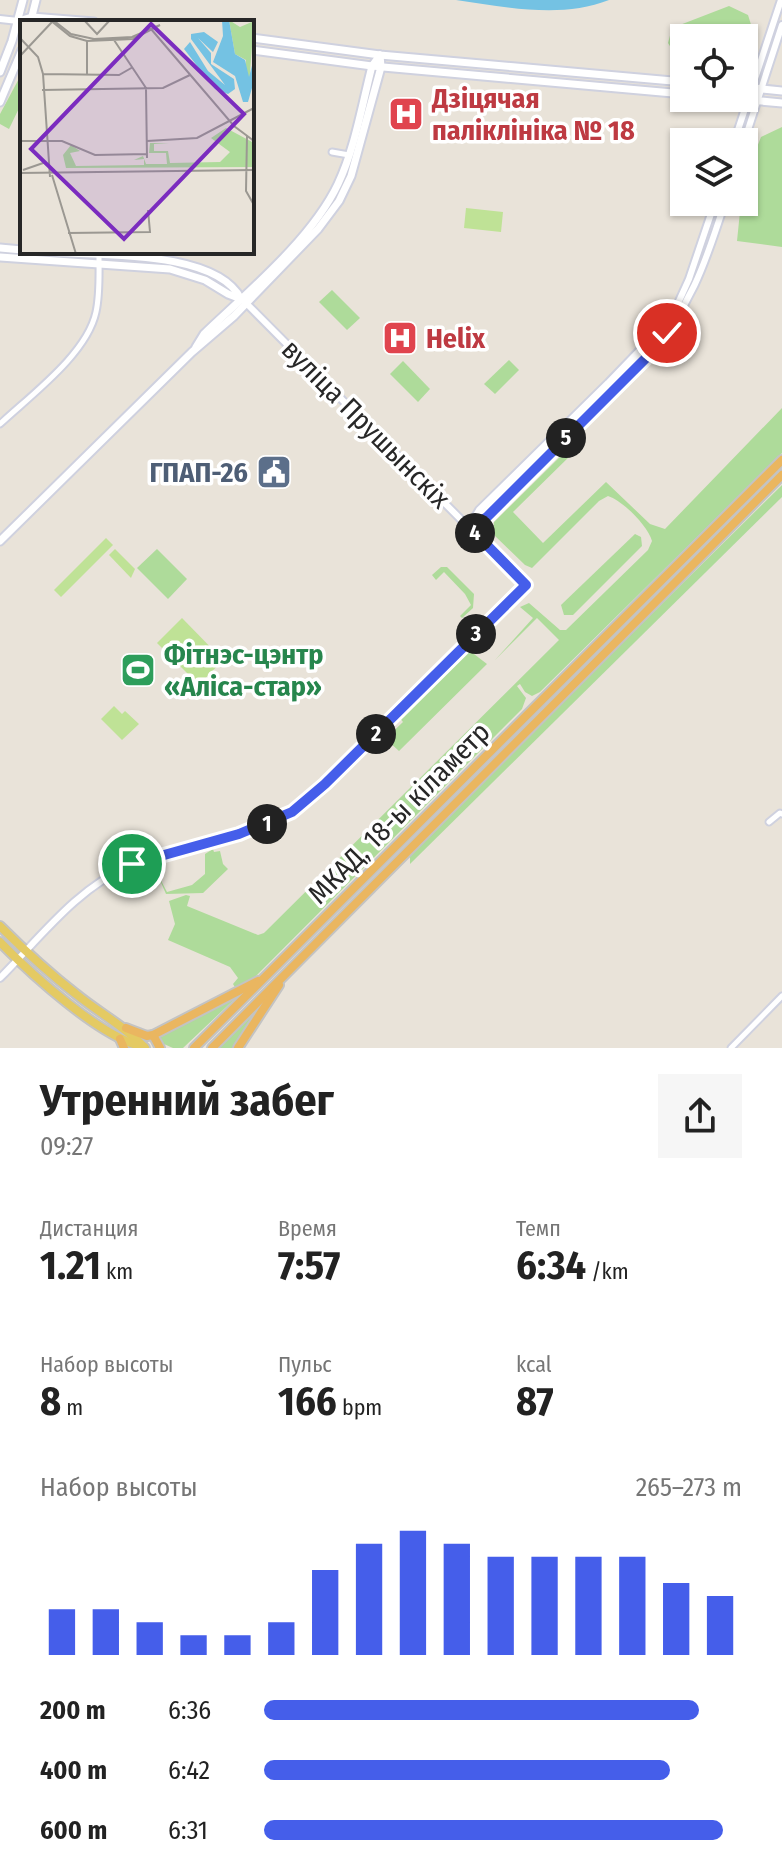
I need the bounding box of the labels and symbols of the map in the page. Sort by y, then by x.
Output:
inset map [20,20,254,254]
place label: Дзіцячая паліклініка № 18 [431,82,635,147]
hospital icon: Дзіцячая паліклініка № 18 [387,95,425,133]
pin [633,299,701,367]
hospital icon: Helix [381,319,419,357]
place label: Helix [426,322,486,355]
street label: вуліца Прушынскіх [275,333,458,516]
pin: 5 [546,418,586,458]
public building icon: ГПАП-26 [255,453,293,491]
place label: ГПАП-26 [149,456,248,489]
pin: 4 [455,513,495,553]
pin: 3 [456,614,496,654]
place label: Фітнэс-цэнтр «Аліса-стар» [164,638,323,703]
sports icon: Фітнэс-цэнтр «Аліса-стар» [119,651,157,689]
pin: 2 [356,714,396,754]
street label: МКАД, 18-ы кіламетр [301,715,497,911]
pin: 1 [247,804,287,844]
pin [98,830,166,898]

